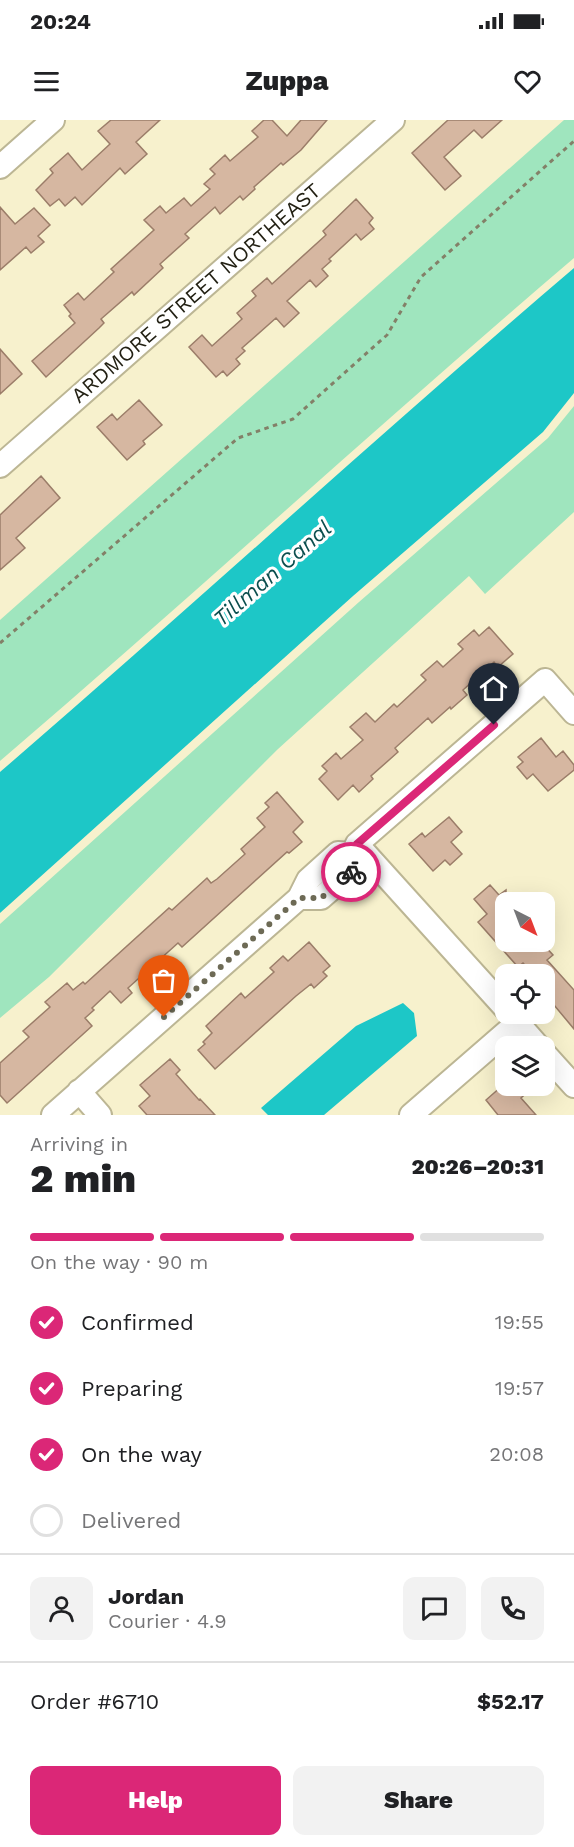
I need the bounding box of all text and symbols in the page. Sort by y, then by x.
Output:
text: 20:24 [30,9,91,34]
icon: menu [30,65,63,98]
text: Zuppa [245,65,329,97]
icon: heart [511,65,544,98]
street label: ARDMORE STREET NORTHEAST [66,177,326,408]
water label: Tillman Canal [208,515,337,631]
pin [468,663,519,725]
icon: home [477,672,510,705]
courier [321,842,381,902]
icon: bike [335,856,368,889]
north arrow [495,892,555,952]
map controls [495,892,555,1096]
pin [138,955,189,1017]
icon: bag [147,964,180,997]
button: locate [495,964,555,1024]
button: layers [495,1036,555,1096]
text: Arriving in [30,1132,128,1156]
text: 20:26–20:31 [411,1154,544,1179]
text: 2 min [30,1156,136,1201]
text: On the way · 90 m [30,1250,208,1274]
icon: check [30,1306,63,1339]
text: Confirmed [81,1310,194,1335]
text: 19:55 [495,1310,544,1334]
icon: check [30,1372,63,1405]
text: Preparing [81,1376,182,1401]
text: 19:57 [495,1376,544,1400]
icon: check [30,1438,63,1471]
text: On the way [81,1442,202,1467]
text: 20:08 [489,1442,544,1466]
text: Delivered [81,1508,181,1533]
button: person [30,1577,93,1640]
button: chat [403,1577,466,1640]
button: phone [481,1577,544,1640]
text: Jordan [108,1584,184,1609]
text: Courier · 4.9 [108,1609,227,1633]
text: Order #6710 [30,1689,159,1714]
text: $52.17 [477,1689,544,1714]
button: Help [30,1766,281,1835]
button: Share [293,1766,544,1835]

